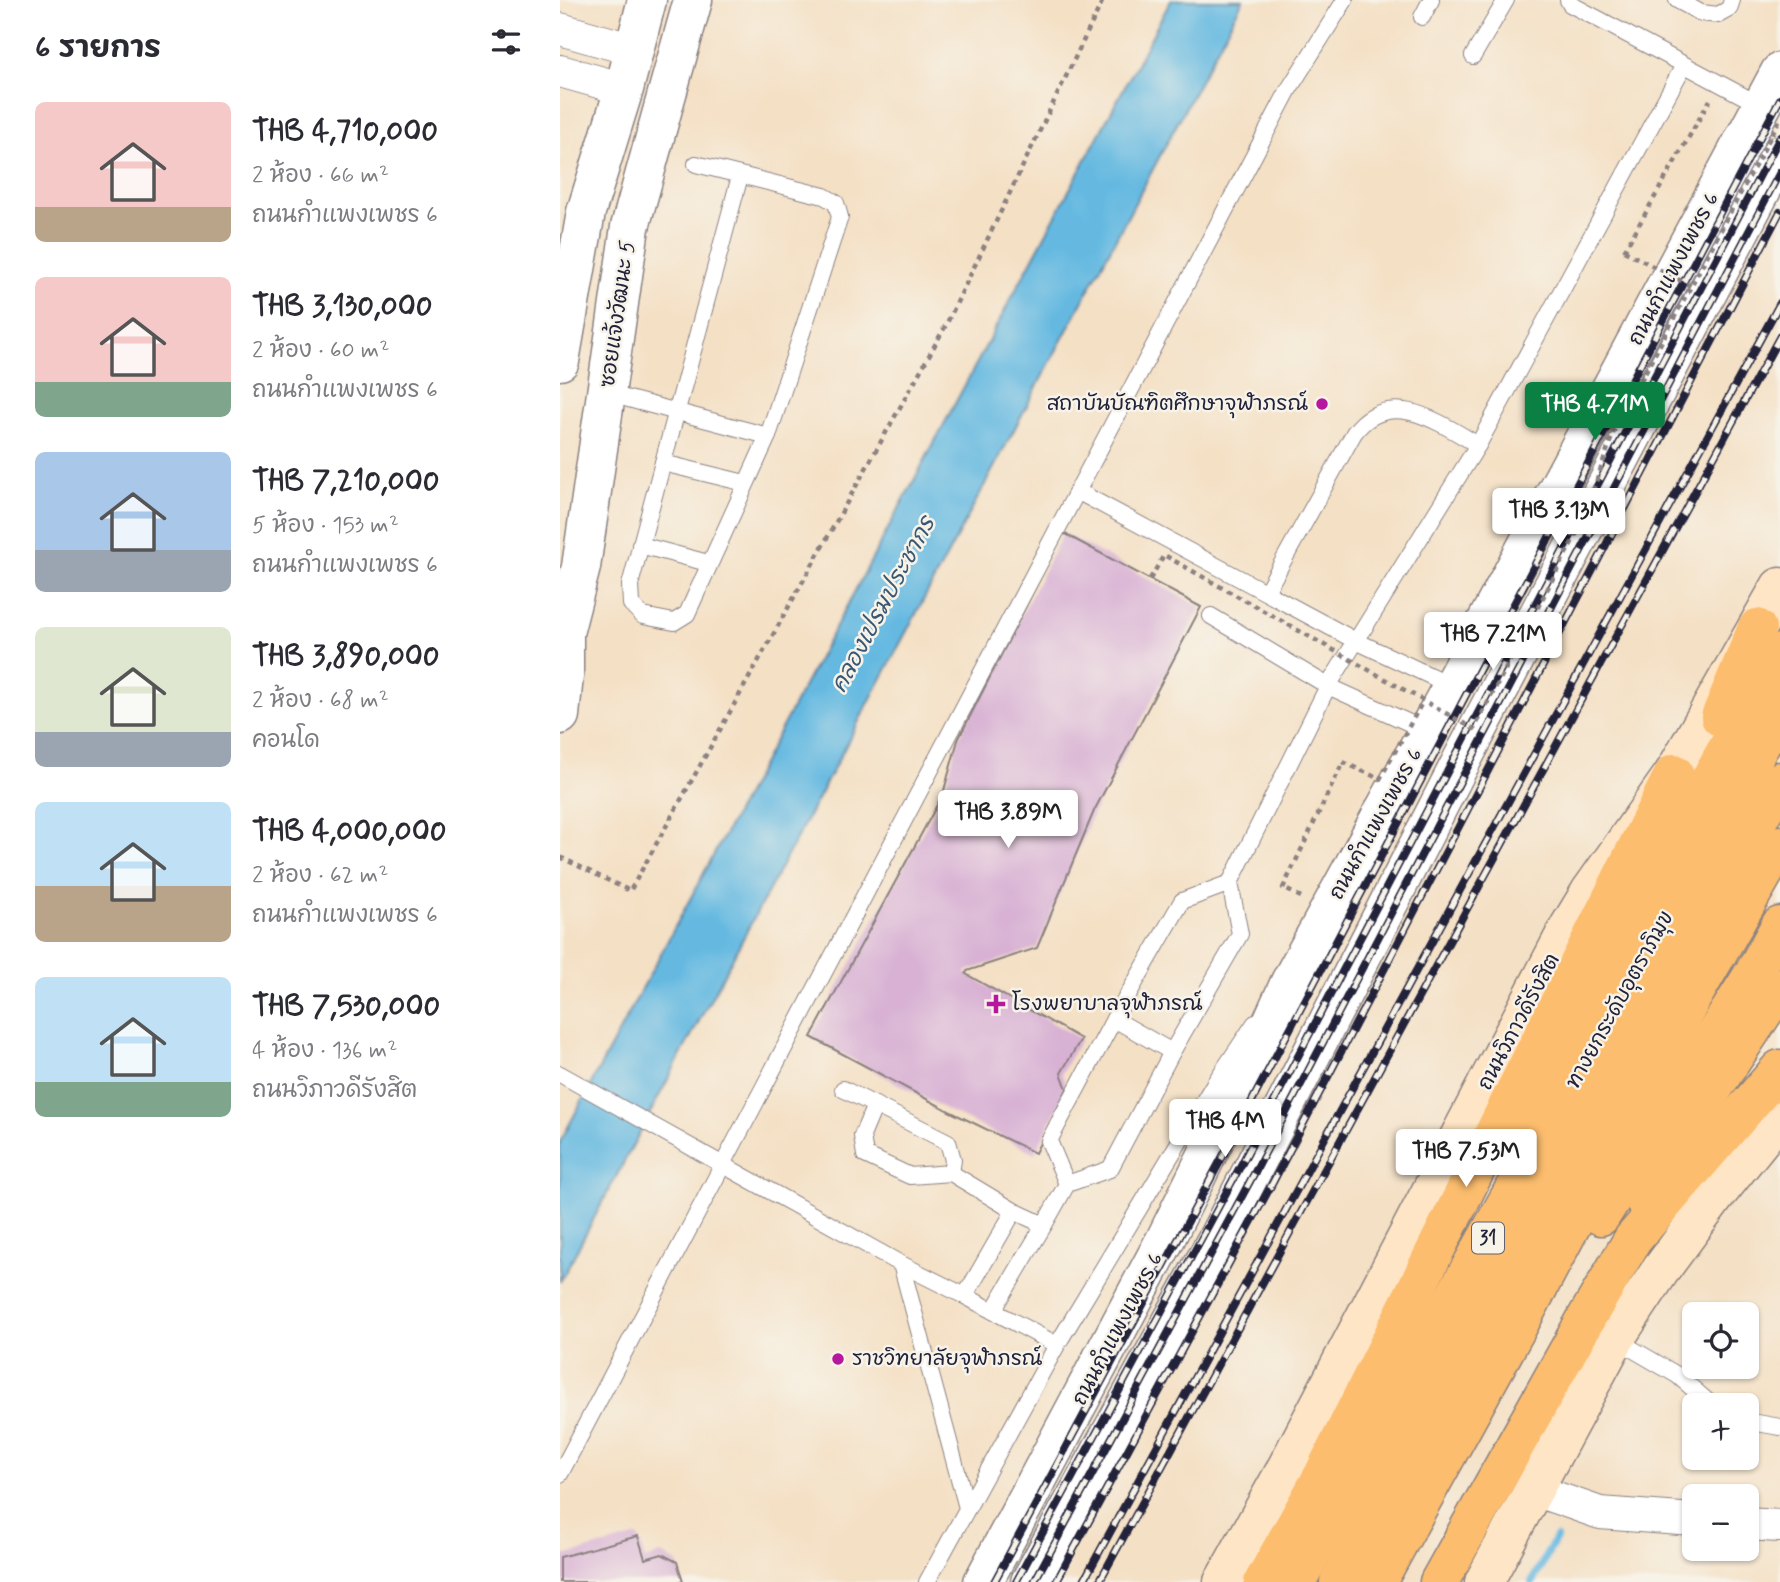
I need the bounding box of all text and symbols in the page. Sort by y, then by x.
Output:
icon: filters [487,23,525,61]
text: 6 รายการ [35,29,161,68]
text: THB 4,710,000 [252,112,438,151]
icon: home [91,130,175,214]
text: 2 ห้อง · 66 m² [252,161,389,191]
street label: ถนนกำแพงเพชร 6 [1622,188,1726,350]
text: ถนนกำแพงเพชร 6 [252,201,438,231]
street label: ซอยแจ้งวัฒนะ 5 [594,239,642,389]
text: THB 3,130,000 [252,287,433,326]
icon: home [91,305,175,389]
text: 2 ห้อง · 60 m² [252,336,389,366]
text: ถนนกำแพงเพชร 6 [252,376,438,406]
pin: THB 4.71M [1515,382,1675,442]
place label: สถาบันบัณฑิตศึกษาจุฬาภรณ์ [1047,390,1308,419]
text: THB 4.71M [1541,390,1649,420]
marker: สถาบันบัณฑิตศึกษาจุฬาภรณ์ [1314,396,1330,412]
text: THB 7,210,000 [252,462,440,501]
icon: home [91,480,175,564]
pin: THB 3.13M [1479,489,1639,548]
text: THB 3.13M [1508,496,1610,526]
water label: คลองเปรมประชากร [825,510,944,698]
text: 5 ห้อง · 153 m² [252,511,399,541]
text: ถนนกำแพงเพชร 6 [252,551,438,581]
pin: THB 7.21M [1413,612,1573,672]
text: THB 7.21M [1440,620,1546,650]
text: THB 3,890,000 [252,637,440,676]
icon: home [91,655,175,739]
text: 2 ห้อง · 68 m² [252,686,389,716]
text: คอนโด [252,726,320,756]
street label: ถนนกำแพงเพชร 6 [1323,743,1429,905]
pin: THB 3.89M [928,790,1088,850]
text: THB 3.89M [954,798,1062,828]
text: THB 4,000,000 [252,812,446,851]
icon: home [91,830,175,914]
text: 2 ห้อง · 62 m² [252,861,388,891]
text: ถนนกำแพงเพชร 6 [252,901,438,931]
street label: ทางยกระดับอุตราภิมุข [1559,906,1681,1094]
street label: ถนนวิภาวดีรังสิต [1471,949,1567,1095]
text: THB 7,530,000 [252,987,440,1026]
place label: โรงพยาบาลจุฬาภรณ์ [1012,990,1203,1019]
marker: โรงพยาบาลจุฬาภรณ์ [986,994,1006,1014]
icon: home [91,1005,175,1089]
text: 4 ห้อง · 136 m² [252,1036,397,1066]
text: ถนนวิภาวดีรังสิต [252,1076,417,1106]
pin: THB 4M [1168,1100,1282,1159]
text: THB 4M [1185,1107,1265,1137]
pin: THB 7.53M [1386,1130,1546,1189]
text: THB 7.53M [1412,1137,1520,1167]
road number: 31 [1472,1222,1504,1254]
street label: ถนนกำแพงเพชร 6 [1066,1248,1170,1410]
map controls [1682,1302,1759,1561]
button: locate [1682,1302,1759,1379]
place label: ราชวิทยาลัยจุฬาภรณ์ [852,1345,1043,1374]
marker: ราชวิทยาลัยจุฬาภรณ์ [830,1351,846,1367]
button: + [1682,1393,1759,1470]
button: − [1682,1484,1759,1561]

